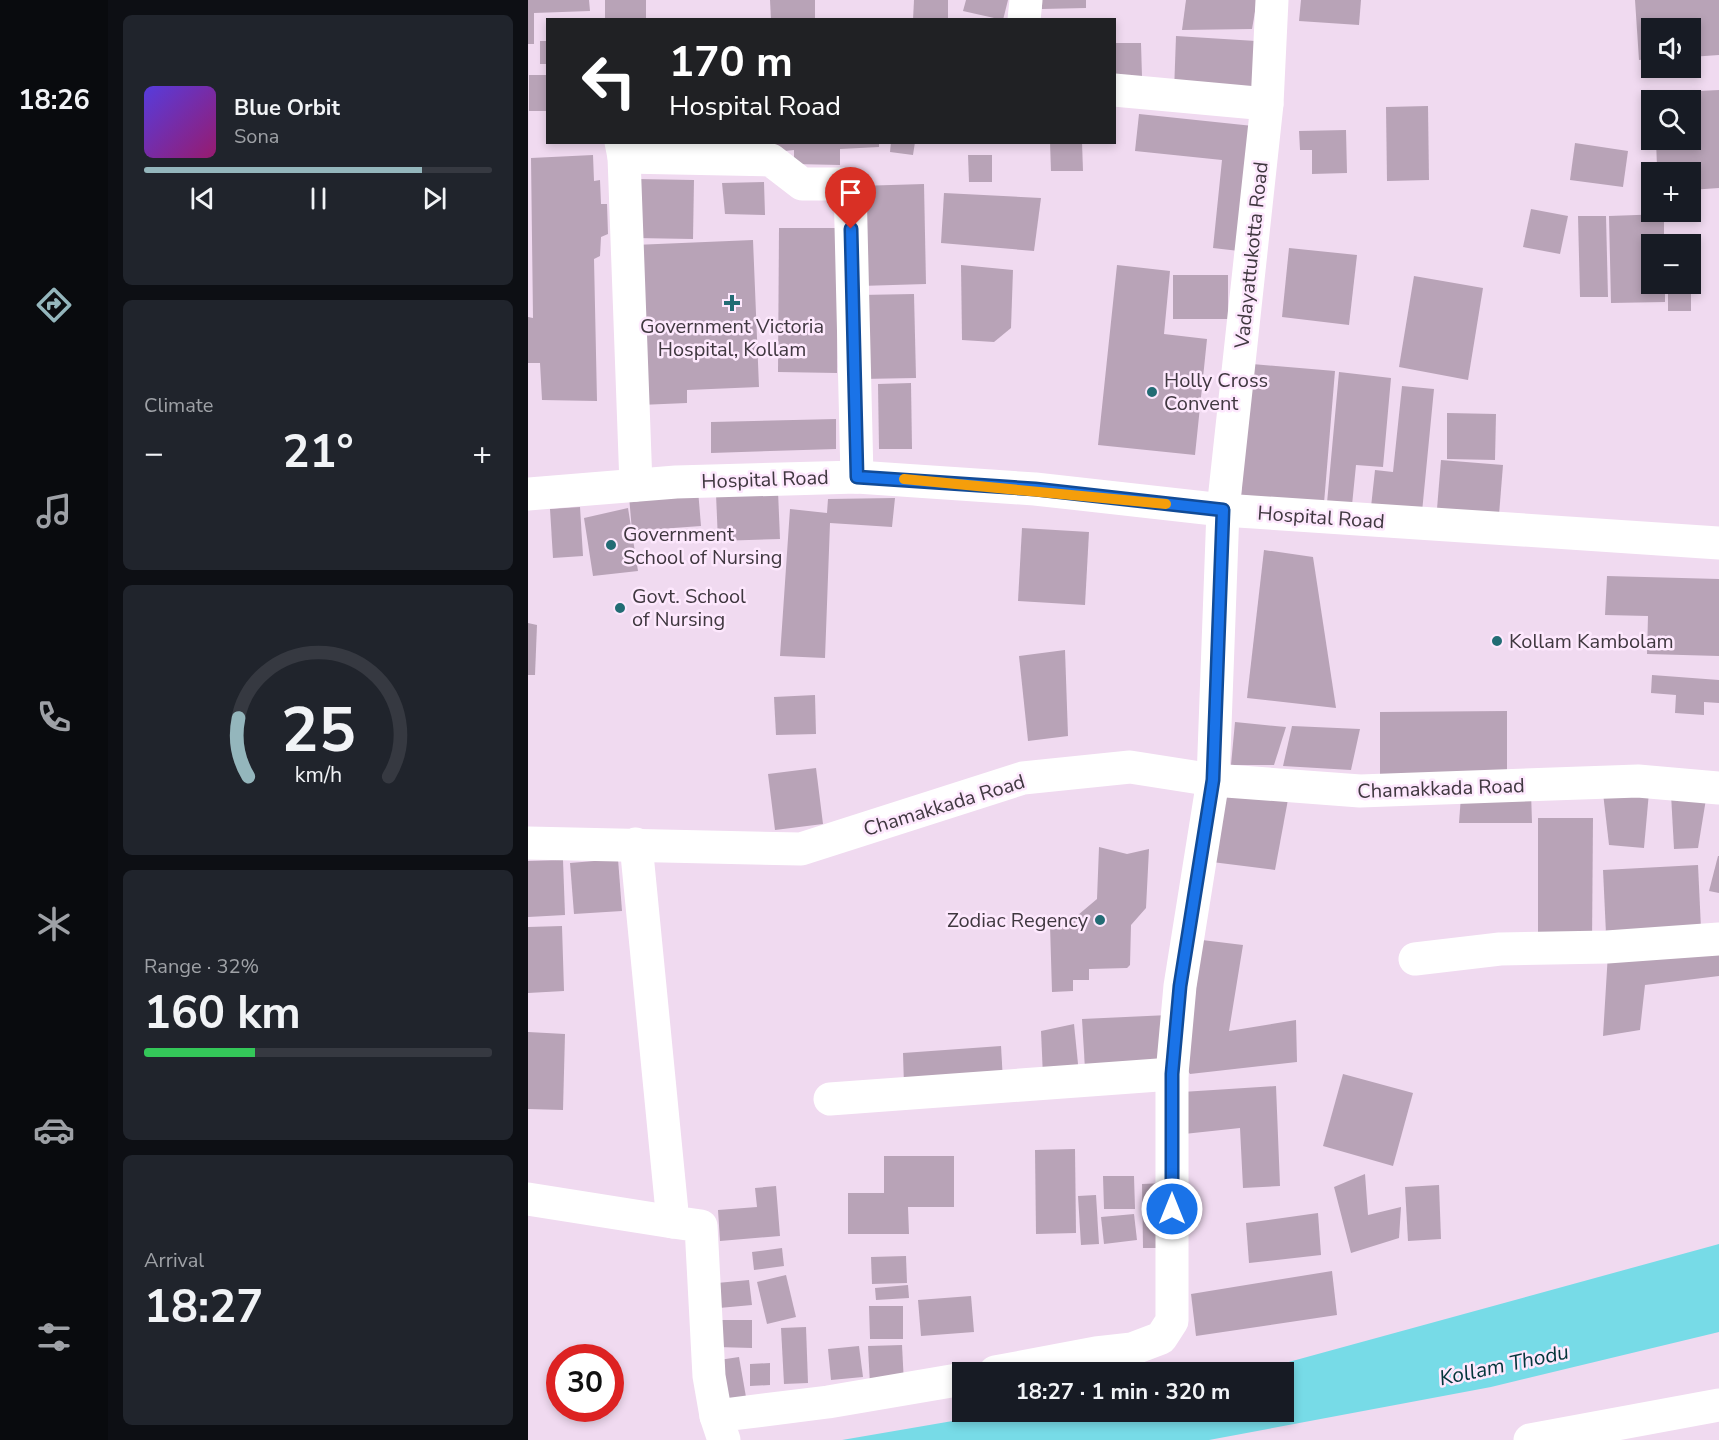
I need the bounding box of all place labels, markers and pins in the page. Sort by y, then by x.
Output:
pin [825,167,876,229]
marker: Government Victoria Hospital, Kollam [723,294,741,312]
place label: Government Victoria Hospital, Kollam [640,313,824,363]
place label: Holly Cross Convent [1164,367,1268,417]
marker: Holly Cross Convent [1145,385,1159,399]
place label: Government School of Nursing [623,521,782,571]
marker: Government School of Nursing [604,538,618,552]
place label: Govt. School of Nursing [632,583,746,633]
marker: Govt. School of Nursing [613,601,627,615]
place label: Kollam Kambolam [1509,628,1674,655]
marker: Kollam Kambolam [1490,634,1504,648]
place label: Zodiac Regency [947,907,1089,934]
marker: Zodiac Regency [1093,913,1107,927]

